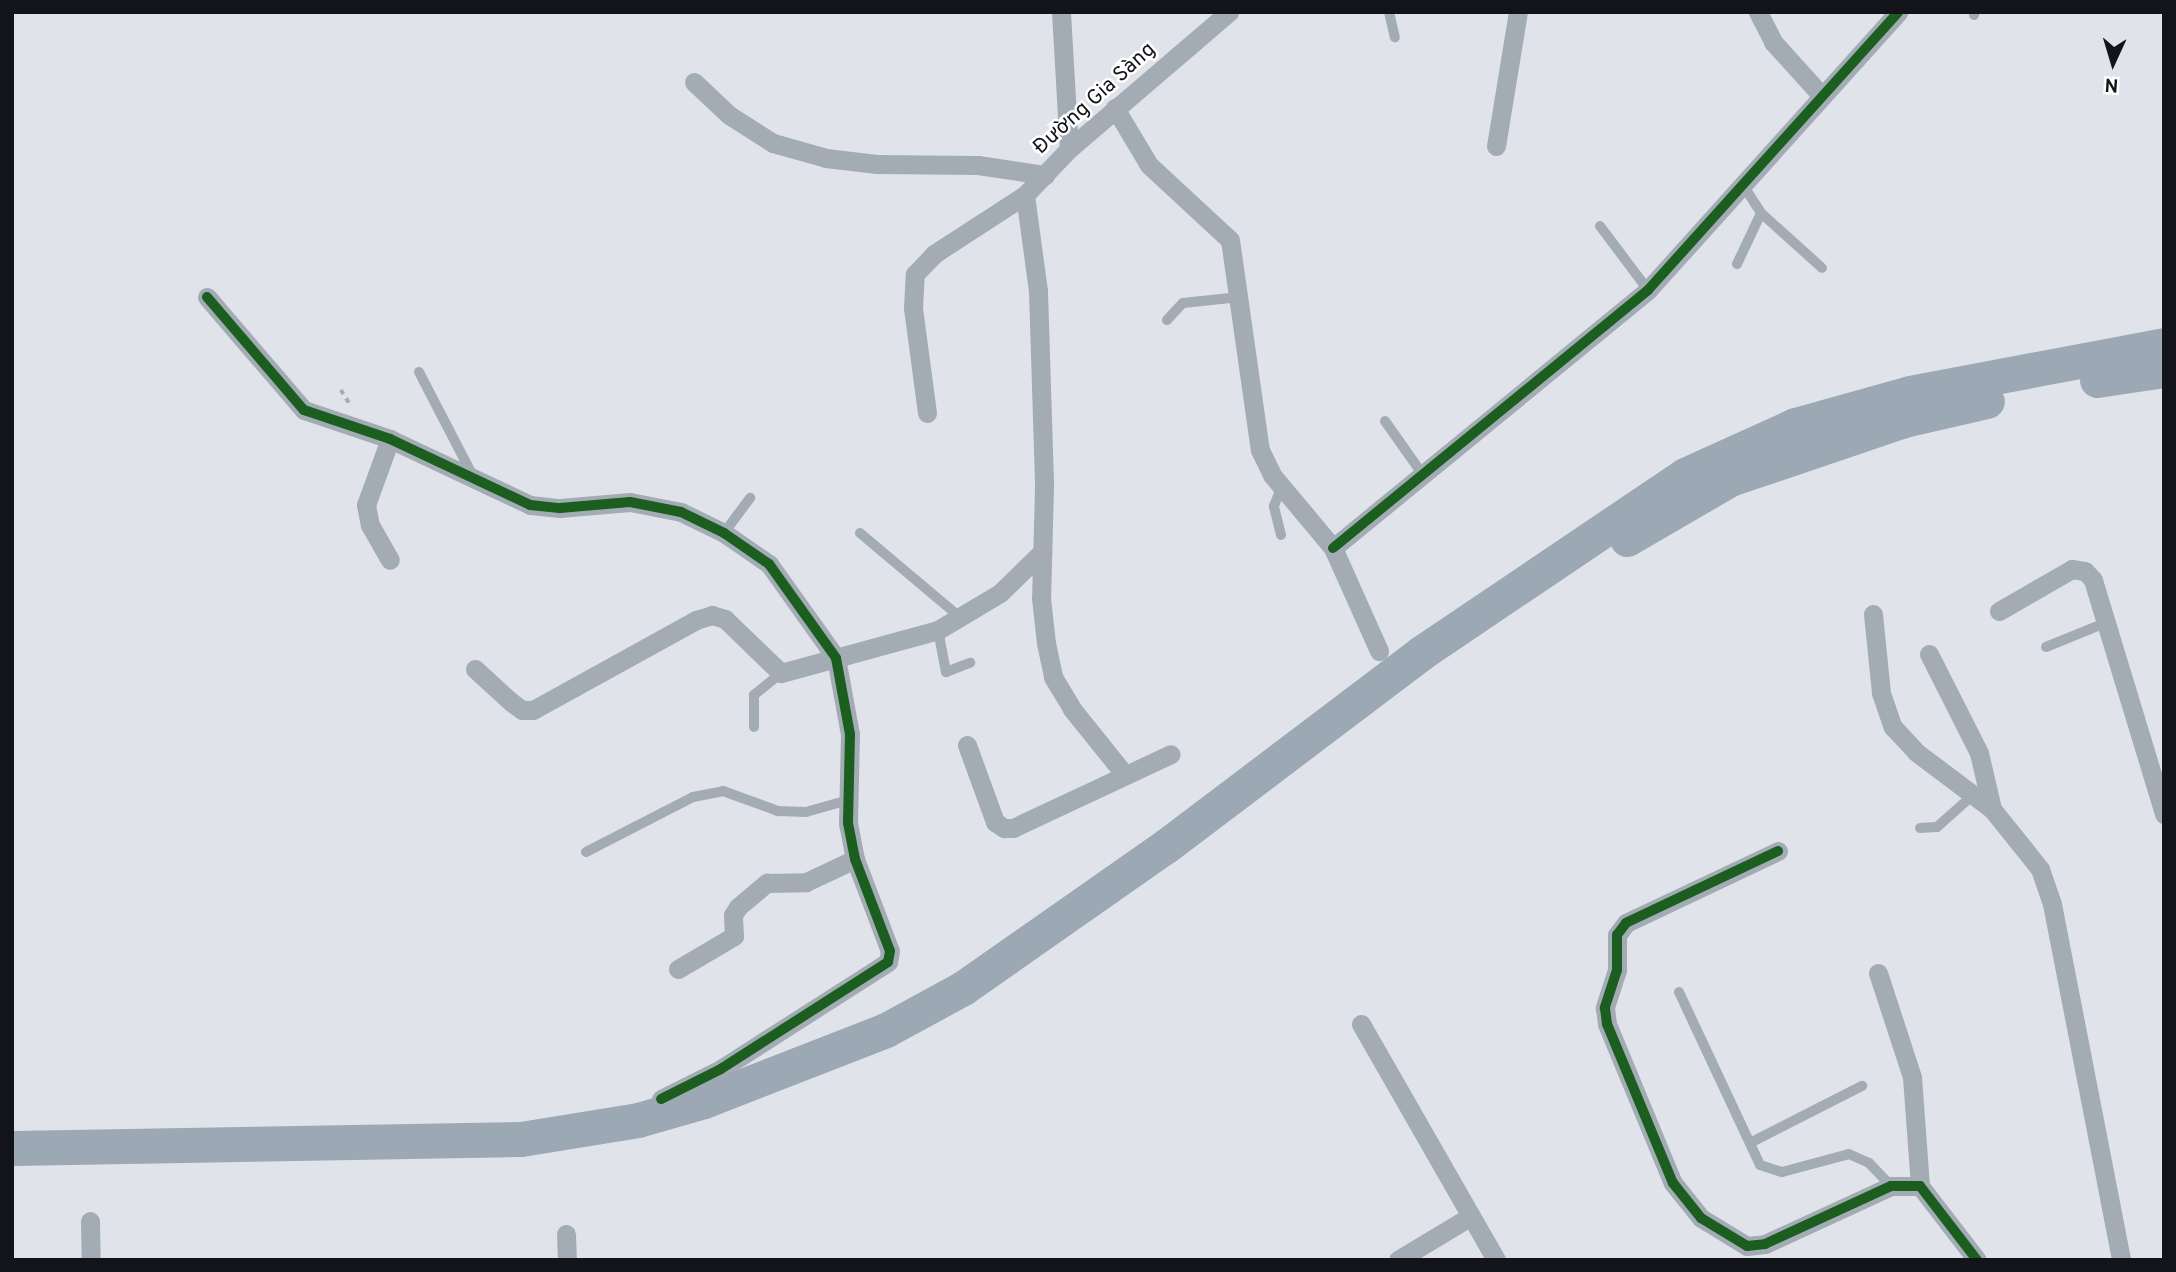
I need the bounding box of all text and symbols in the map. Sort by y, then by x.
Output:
north arrow [2078,28,2148,98]
street label: Đường Gia Sàng [1029,38,1161,160]
text: N [2104,72,2119,96]

